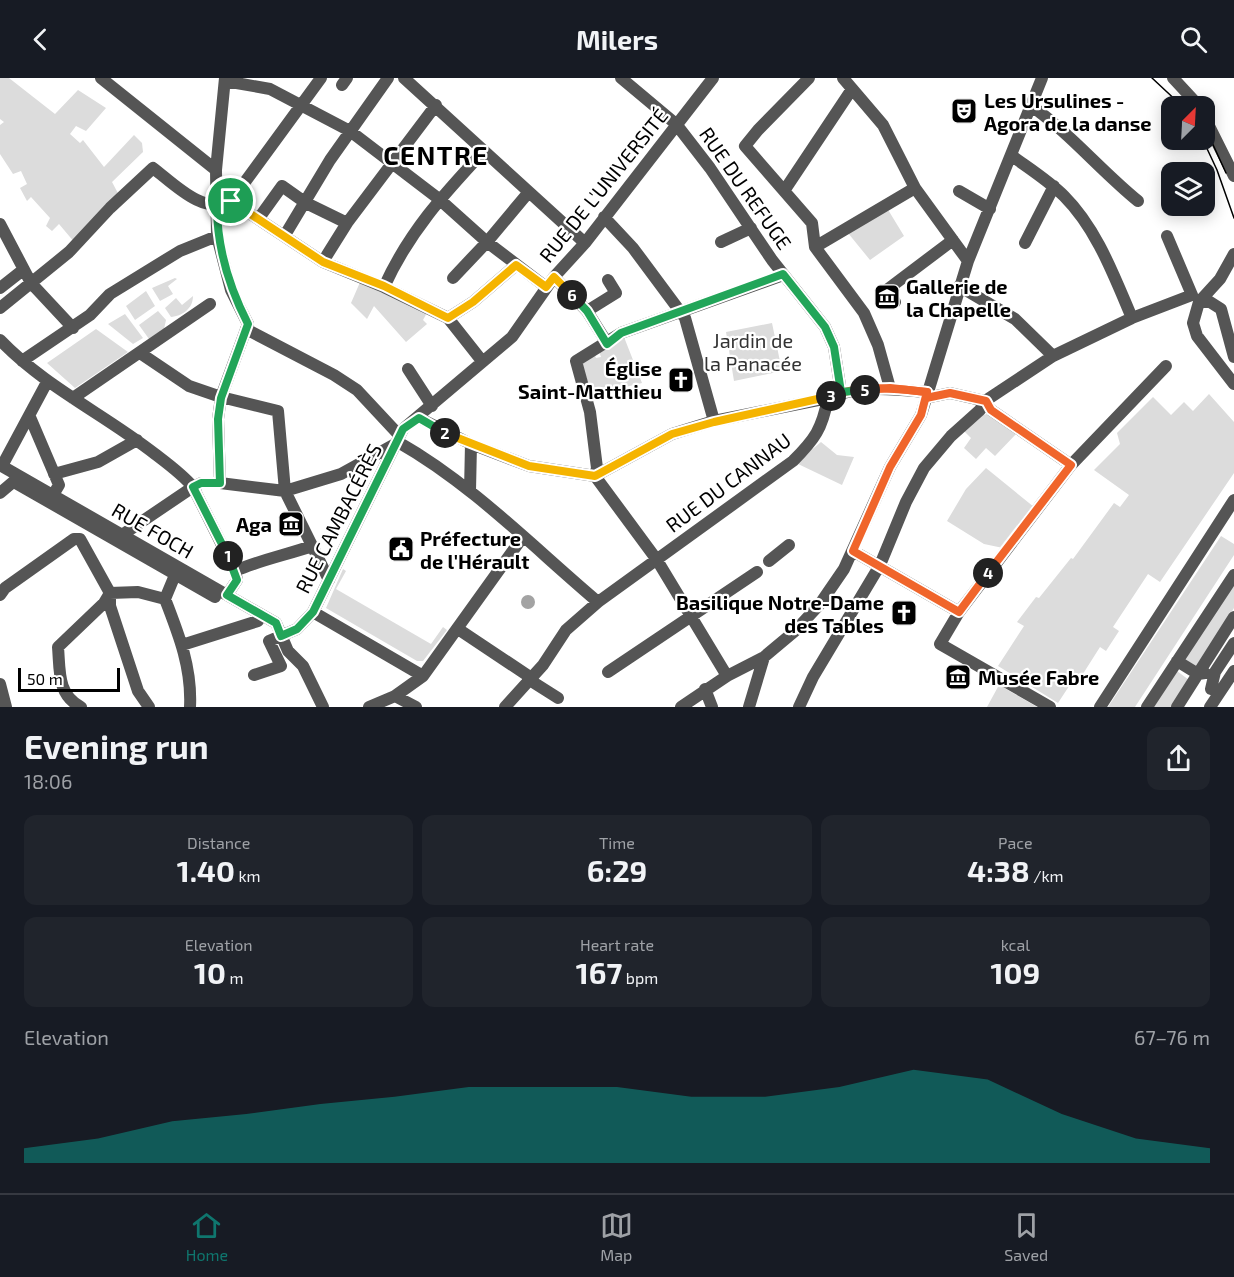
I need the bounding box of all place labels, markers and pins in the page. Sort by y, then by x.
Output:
place label: Les Ursulines - Agora de la danse [984,88,1152,135]
theatre icon: Les Ursulines - Agora de la danse [949,96,979,126]
pin [205,175,256,226]
place label: Gallerie de la Chapelle [906,274,1011,321]
pin: 6 [557,280,587,310]
museum icon: Gallerie de la Chapelle [872,282,902,312]
place label: Église Saint-Matthieu [518,356,662,403]
church icon: Église Saint-Matthieu [666,365,696,395]
pin: 5 [850,375,880,405]
pin: 3 [816,381,846,411]
pin: 2 [430,418,460,448]
museum icon: Aga [276,509,306,539]
place label: Aga [236,512,272,536]
place label: Préfecture de l'Hérault [420,526,529,573]
public building icon: Préfecture de l'Hérault [386,534,416,564]
pin: 1 [213,541,243,571]
pin: 4 [973,558,1003,588]
place label: Basilique Notre-Dame des Tables [676,590,884,637]
church icon: Basilique Notre-Dame des Tables [889,598,919,628]
museum icon: Musée Fabre [943,662,973,692]
place label: Musée Fabre [978,665,1099,689]

